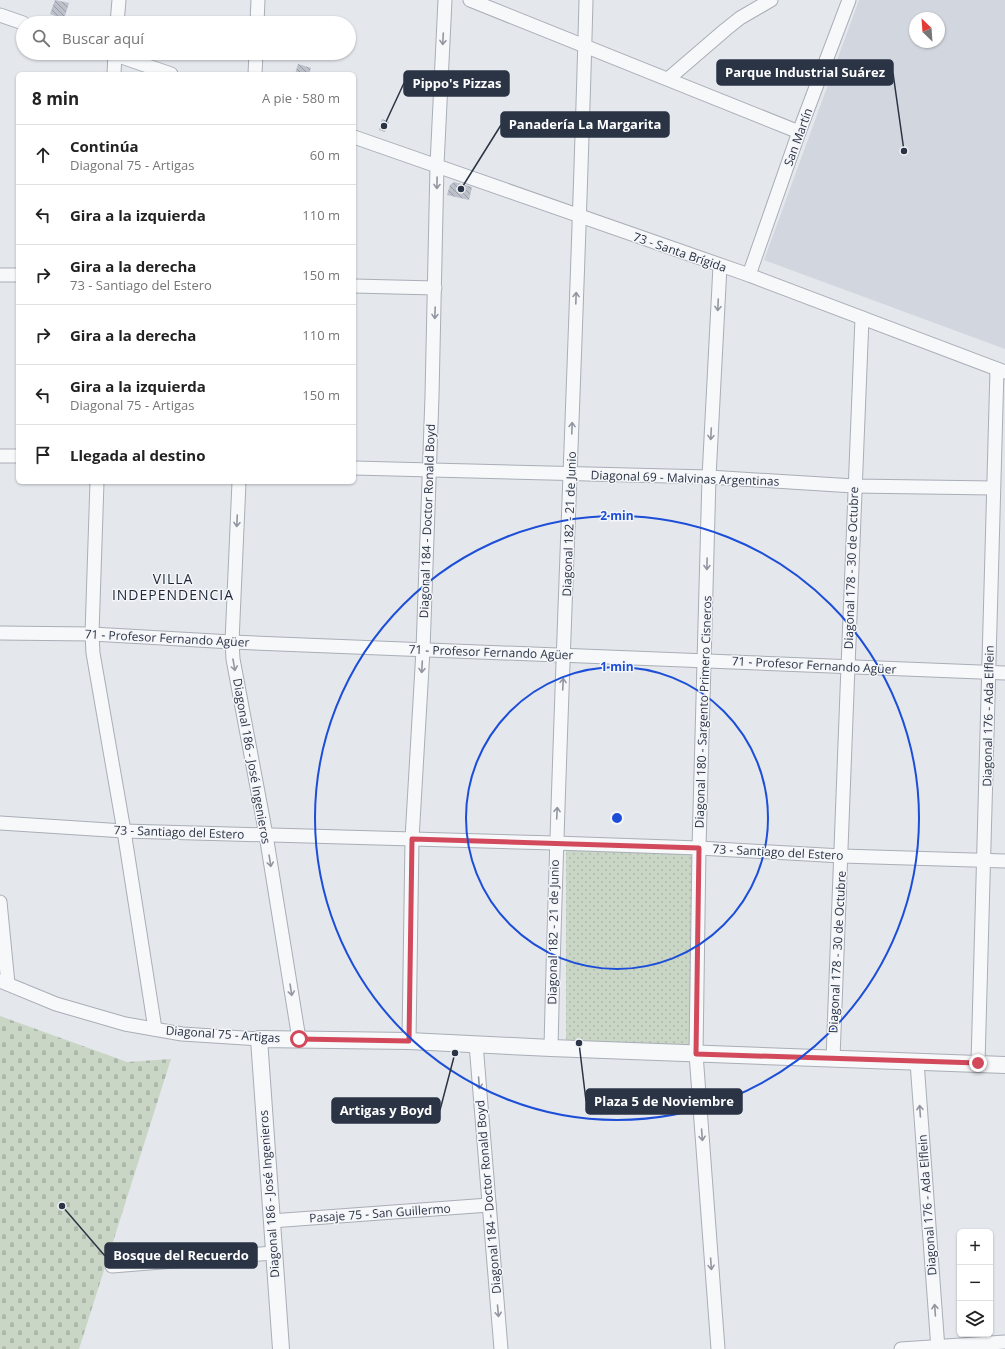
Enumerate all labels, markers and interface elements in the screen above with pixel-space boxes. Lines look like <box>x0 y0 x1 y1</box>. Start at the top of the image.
north arrow <box>909 12 945 48</box>
search box <box>16 16 356 60</box>
icon: search <box>30 27 52 49</box>
text: Buscar aquí <box>62 28 144 48</box>
one-way arrow <box>440 32 447 45</box>
callout: Parque Industrial Suárez <box>717 60 893 85</box>
text: Parque Industrial Suárez <box>725 63 885 81</box>
callout: Pippo's Pizzas <box>404 71 509 96</box>
text: Pippo's Pizzas <box>412 74 502 92</box>
text: 8 min <box>32 87 79 110</box>
text: A pie · 580 m <box>262 89 340 107</box>
street label: San Martín <box>780 106 816 168</box>
callout: Panadería La Margarita <box>501 112 669 137</box>
text: Panadería La Margarita <box>509 115 661 133</box>
text: Continúa <box>70 136 139 156</box>
icon: ahead <box>32 144 54 166</box>
text: 60 m <box>310 146 340 164</box>
text: Diagonal 75 - Artigas <box>70 156 194 174</box>
one-way arrow <box>433 176 441 189</box>
icon: left <box>32 204 54 226</box>
text: Gira a la izquierda <box>70 205 206 225</box>
text: 110 m <box>302 206 340 224</box>
street label: 73 - Santa Brígida <box>631 228 729 276</box>
text: Gira a la derecha <box>70 256 196 276</box>
icon: right <box>32 264 54 286</box>
text: 150 m <box>302 266 340 284</box>
text: 73 - Santiago del Estero <box>70 276 212 294</box>
one-way arrow <box>572 292 580 305</box>
one-way arrow <box>714 298 722 311</box>
one-way arrow <box>431 306 439 319</box>
icon: right <box>32 324 54 346</box>
text: Gira a la derecha <box>70 325 196 345</box>
text: 110 m <box>302 326 340 344</box>
text: Gira a la izquierda <box>70 376 206 396</box>
icon: left <box>32 384 54 406</box>
text: 150 m <box>302 386 340 404</box>
text: Diagonal 75 - Artigas <box>70 396 194 414</box>
one-way arrow <box>568 422 576 435</box>
street label: Diagonal 184 - Doctor Ronald Boyd <box>415 423 439 619</box>
one-way arrow <box>708 427 715 440</box>
icon: arrive <box>32 444 54 466</box>
text: Llegada al destino <box>70 445 205 465</box>
street label: Diagonal 182 - 21 de Junio <box>558 451 580 597</box>
street label: Diagonal 69 - Malvinas Argentinas <box>590 466 780 490</box>
street label: Diagonal 178 - 30 de Octubre <box>840 486 862 650</box>
text: 2 min <box>600 507 634 524</box>
one-way arrow <box>233 514 241 527</box>
one-way arrow <box>703 557 711 570</box>
district label: VILLA INDEPENDENCIA <box>112 569 234 604</box>
street label: Diagonal 180 - Sargento Primero Cisneros <box>690 595 716 829</box>
street label: 71 - Profesor Fernando Agüer <box>84 625 250 651</box>
street label: 71 - Profesor Fernando Agüer <box>408 641 574 663</box>
street label: Diagonal 176 - Ada Elflein <box>978 645 998 787</box>
street label: 71 - Profesor Fernando Agüer <box>731 652 897 678</box>
one-way arrow <box>230 658 238 671</box>
text: 1 min <box>600 658 634 675</box>
one-way arrow <box>418 660 425 673</box>
street label: Diagonal 186 - José Ingenieros <box>229 677 275 845</box>
one-way arrow <box>559 678 566 691</box>
one-way arrow <box>553 807 560 820</box>
centre of rings <box>610 811 624 825</box>
street label: 73 - Santiago del Estero <box>113 821 245 843</box>
street label: 73 - Santiago del Estero <box>712 840 844 864</box>
one-way arrow <box>266 854 274 867</box>
street label: Diagonal 182 - 21 de Junio <box>543 859 563 1005</box>
street label: Diagonal 178 - 30 de Octubre <box>824 870 850 1034</box>
one-way arrow <box>287 983 295 996</box>
street label: Diagonal 75 - Artigas <box>165 1022 281 1047</box>
route start <box>290 1030 308 1048</box>
route end <box>969 1054 987 1072</box>
one-way arrow <box>476 1076 483 1089</box>
callout: Plaza 5 de Noviembre <box>586 1089 742 1114</box>
text: Plaza 5 de Noviembre <box>594 1092 734 1110</box>
callout: Artigas y Boyd <box>332 1098 440 1123</box>
street label: Diagonal 184 - Doctor Ronald Boyd <box>471 1099 505 1295</box>
text: Artigas y Boyd <box>340 1101 432 1119</box>
one-way arrow <box>917 1105 924 1118</box>
street label: Diagonal 186 - José Ingenieros <box>255 1109 283 1278</box>
one-way arrow <box>698 1128 705 1141</box>
street label: Diagonal 176 - Ada Elflein <box>914 1134 940 1276</box>
street label: Pasaje 75 - San Guillermo <box>309 1200 451 1226</box>
map controls <box>957 1229 993 1337</box>
button: + <box>957 1229 993 1265</box>
callout: Bosque del Recuerdo <box>105 1243 257 1268</box>
text: Bosque del Recuerdo <box>113 1246 249 1264</box>
one-way arrow <box>708 1257 715 1270</box>
button: − <box>957 1265 993 1301</box>
button: layers <box>957 1301 993 1337</box>
one-way arrow <box>494 1304 501 1317</box>
one-way arrow <box>931 1304 938 1317</box>

